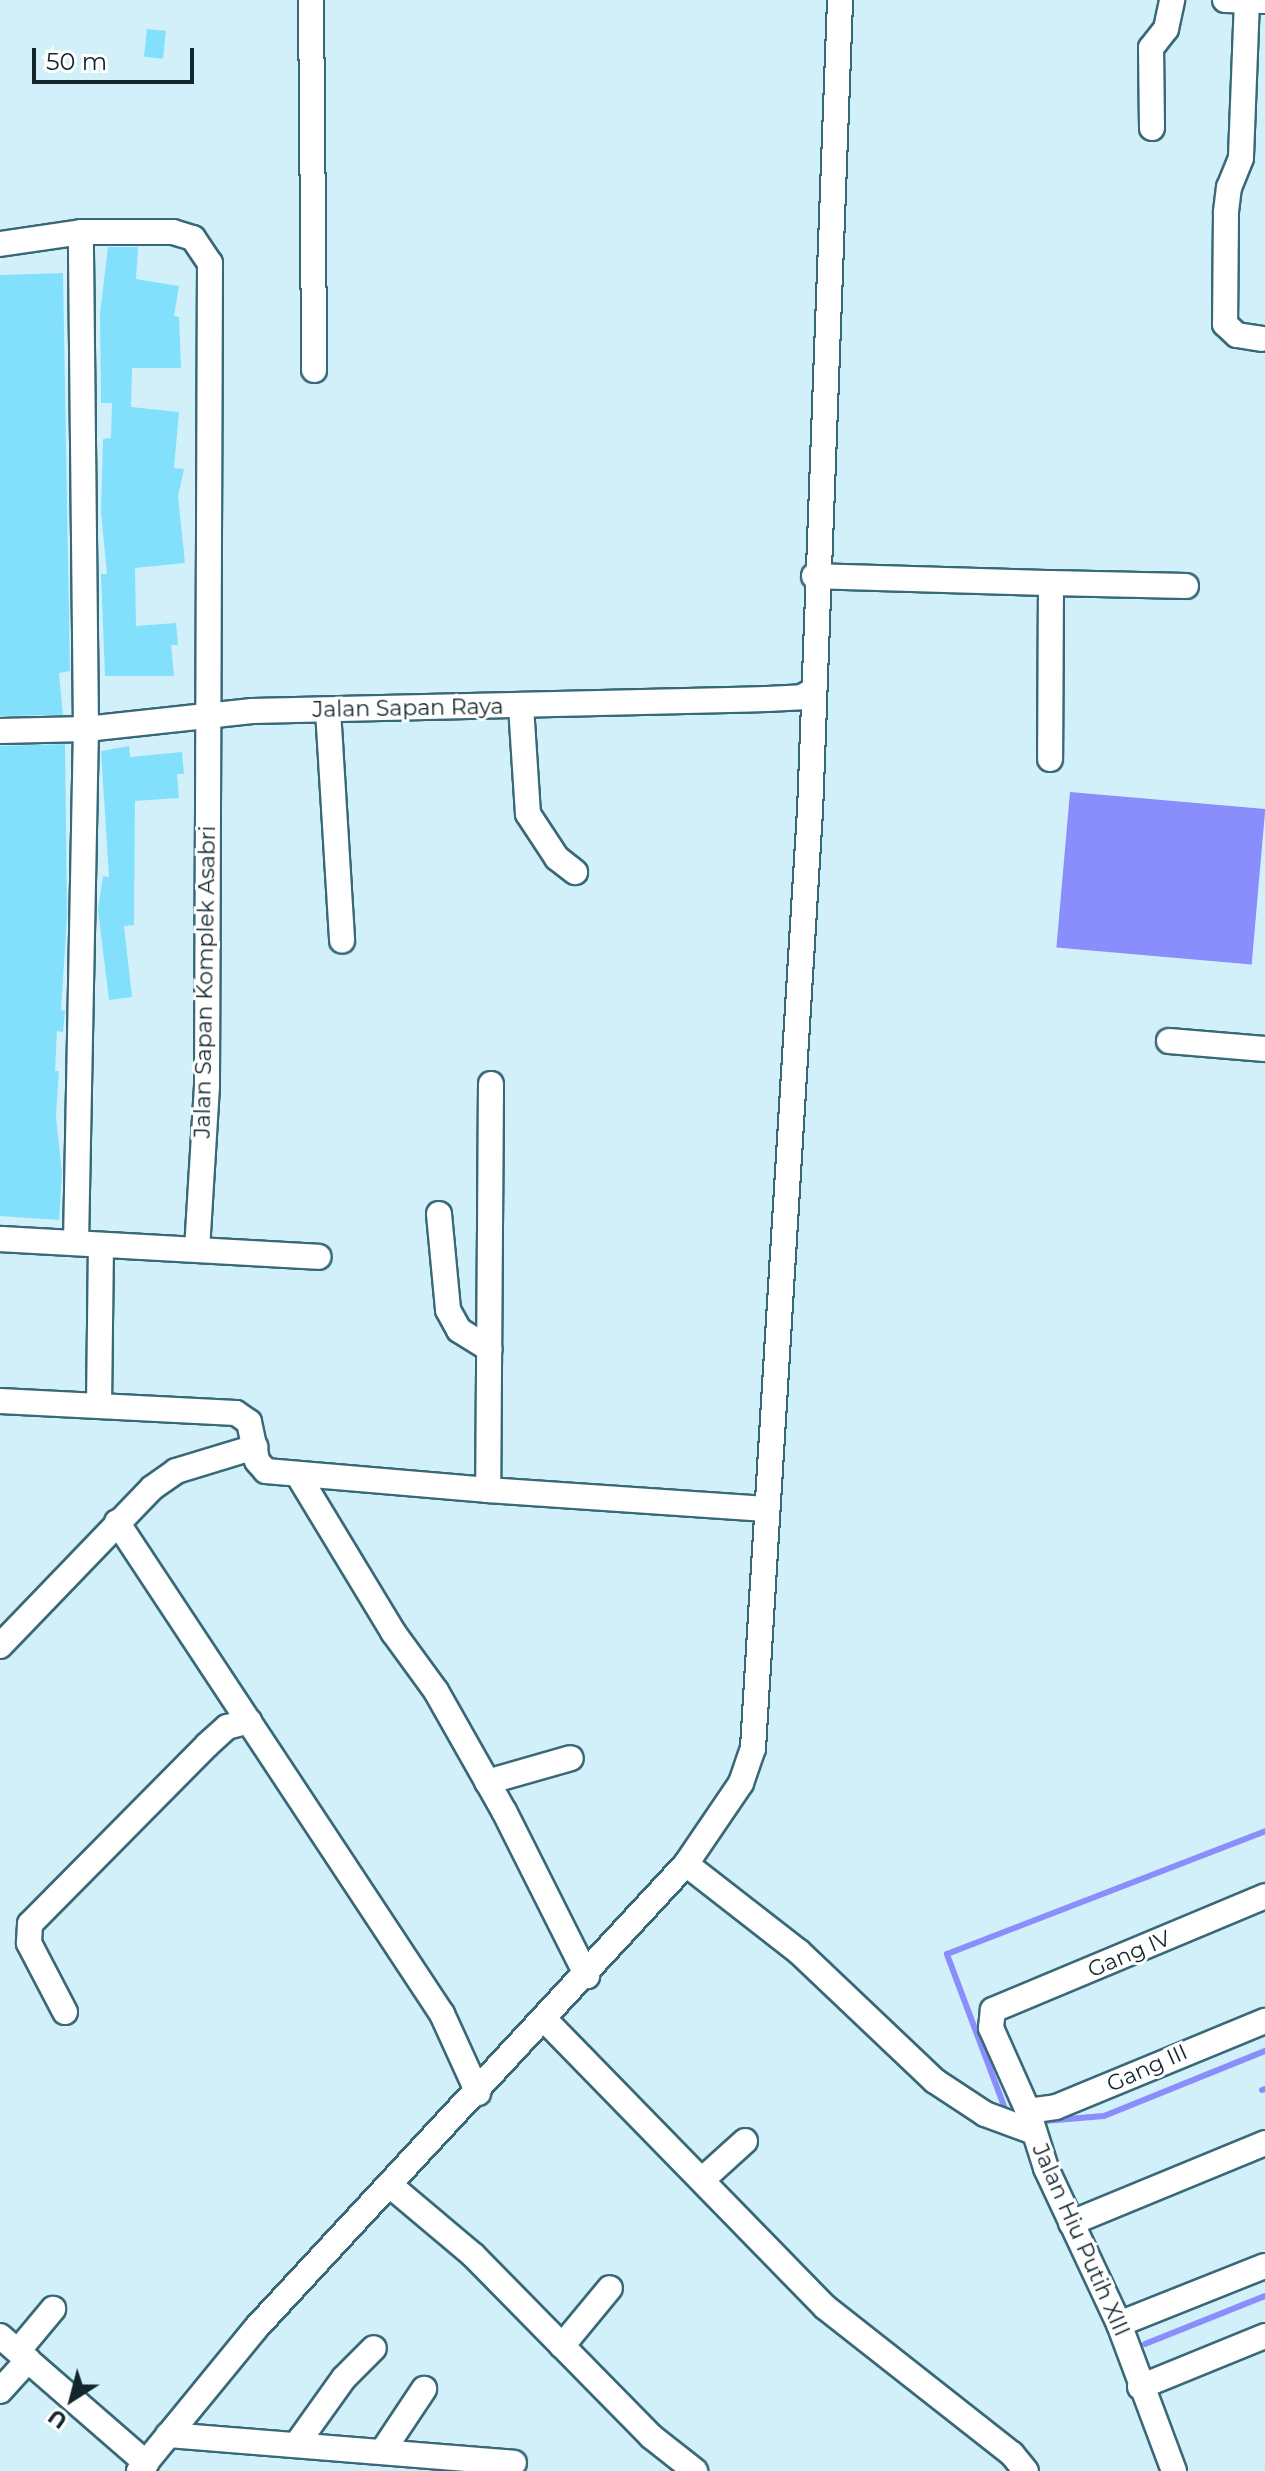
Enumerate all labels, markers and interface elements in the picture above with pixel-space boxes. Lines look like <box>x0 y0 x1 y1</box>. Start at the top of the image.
scale bar <box>36 32 198 82</box>
text: 50 m <box>46 47 107 76</box>
street label: Jalan Sapan Raya <box>312 693 504 723</box>
street label: Jalan Sapan Komplek Asabri <box>189 825 221 1139</box>
street label: Gang IV <box>1084 1925 1174 1983</box>
street label: Gang III <box>1103 2039 1191 2097</box>
street label: Jalan Hiu Putih XIII <box>1027 2140 1135 2340</box>
north arrow <box>32 2359 112 2439</box>
text: U <box>43 2403 73 2435</box>

